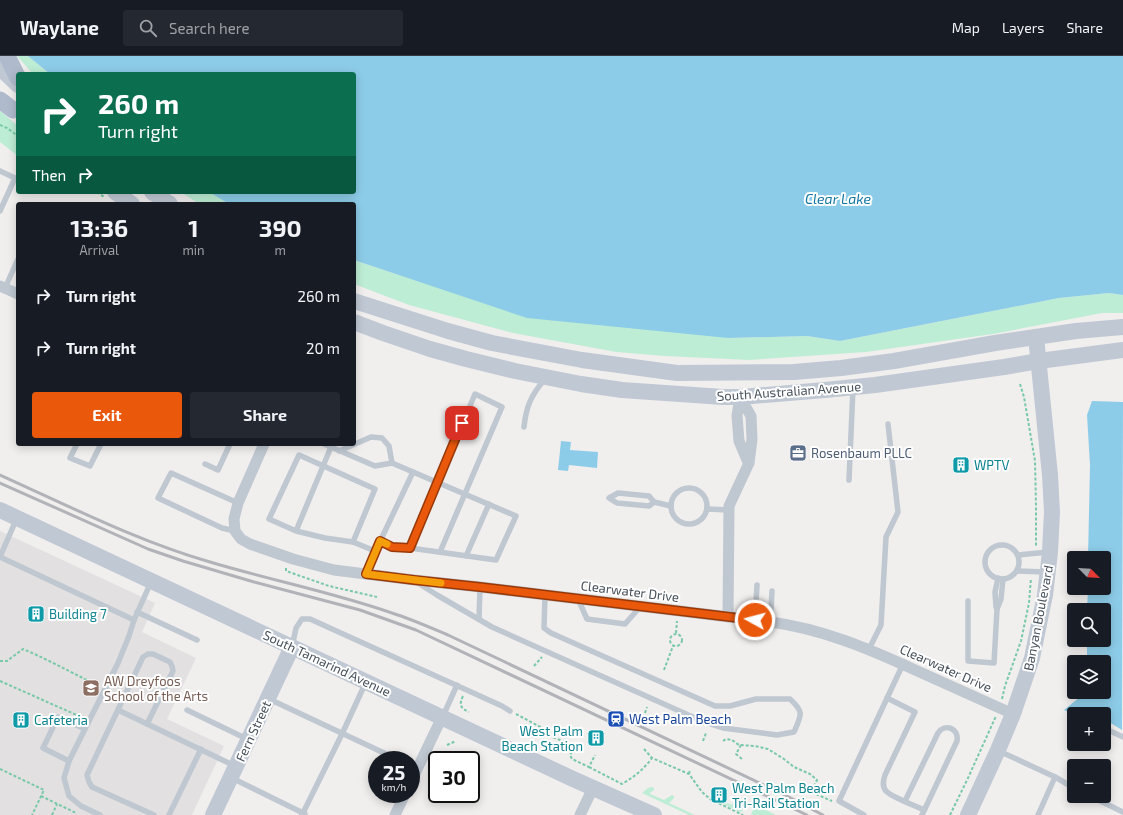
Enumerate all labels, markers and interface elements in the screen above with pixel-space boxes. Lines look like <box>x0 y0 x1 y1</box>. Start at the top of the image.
search box <box>123 10 403 46</box>
text: Waylane <box>20 16 99 39</box>
icon: search <box>137 17 159 39</box>
text: Search here <box>169 19 250 37</box>
text: Map <box>952 19 980 36</box>
text: Layers <box>1002 19 1044 36</box>
text: Share <box>1066 19 1103 36</box>
text: 260 m <box>98 86 179 120</box>
icon: right <box>32 88 84 140</box>
text: Turn right <box>98 120 178 142</box>
icon: right <box>74 164 96 186</box>
text: Then <box>32 166 66 184</box>
water label: Clear Lake <box>805 190 871 207</box>
text: 13:36 <box>70 213 128 242</box>
text: 1 <box>188 213 199 242</box>
text: 390 <box>259 213 302 242</box>
text: Arrival <box>79 242 119 258</box>
text: min <box>182 242 205 258</box>
text: m <box>275 242 286 258</box>
icon: right <box>32 285 54 307</box>
text: Turn right <box>66 287 136 305</box>
text: 260 m <box>297 287 340 305</box>
icon: right <box>32 337 54 359</box>
text: Turn right <box>66 339 136 357</box>
text: 20 m <box>306 339 340 357</box>
street label: South Australian Avenue <box>716 378 862 404</box>
button: Exit <box>32 392 182 438</box>
button: Share <box>190 392 340 438</box>
pin <box>445 406 479 440</box>
icon: arrive <box>451 412 473 434</box>
office icon: Rosenbaum PLLC <box>788 443 808 463</box>
place label: Rosenbaum PLLC <box>811 445 912 461</box>
building icon: WPTV <box>951 455 971 475</box>
place label: WPTV <box>974 457 1010 473</box>
north arrow <box>1067 551 1111 595</box>
map controls <box>1067 551 1111 803</box>
street label: Banyan Boulevard <box>1020 564 1056 672</box>
street label: Clearwater Drive <box>580 577 680 605</box>
position arrow <box>734 599 776 641</box>
button: search <box>1067 603 1111 647</box>
building icon: Building 7 <box>26 604 46 624</box>
place label: Building 7 <box>49 606 107 622</box>
street label: South Tamarind Avenue <box>261 626 393 700</box>
street label: Clearwater Drive <box>897 641 995 695</box>
button: layers <box>1067 655 1111 699</box>
place label: AW Dreyfoos School of the Arts <box>104 673 208 704</box>
school or university icon: AW Dreyfoos School of the Arts <box>81 678 101 698</box>
street label: Fern Street <box>232 698 274 764</box>
button: + <box>1067 707 1111 751</box>
station icon: West Palm Beach <box>606 709 626 729</box>
building icon: Cafeteria <box>11 710 31 730</box>
place label: West Palm Beach <box>629 711 732 727</box>
place label: Cafeteria <box>34 712 88 728</box>
place label: West Palm Beach Station <box>502 723 583 754</box>
building icon: West Palm Beach Station <box>586 728 606 748</box>
speed limit sign: 30 <box>428 751 480 803</box>
button: − <box>1067 759 1111 803</box>
text: 25 <box>383 760 405 784</box>
place label: West Palm Beach Tri-Rail Station <box>732 780 835 811</box>
text: km/h <box>382 781 406 793</box>
building icon: West Palm Beach Tri-Rail Station <box>709 785 729 805</box>

